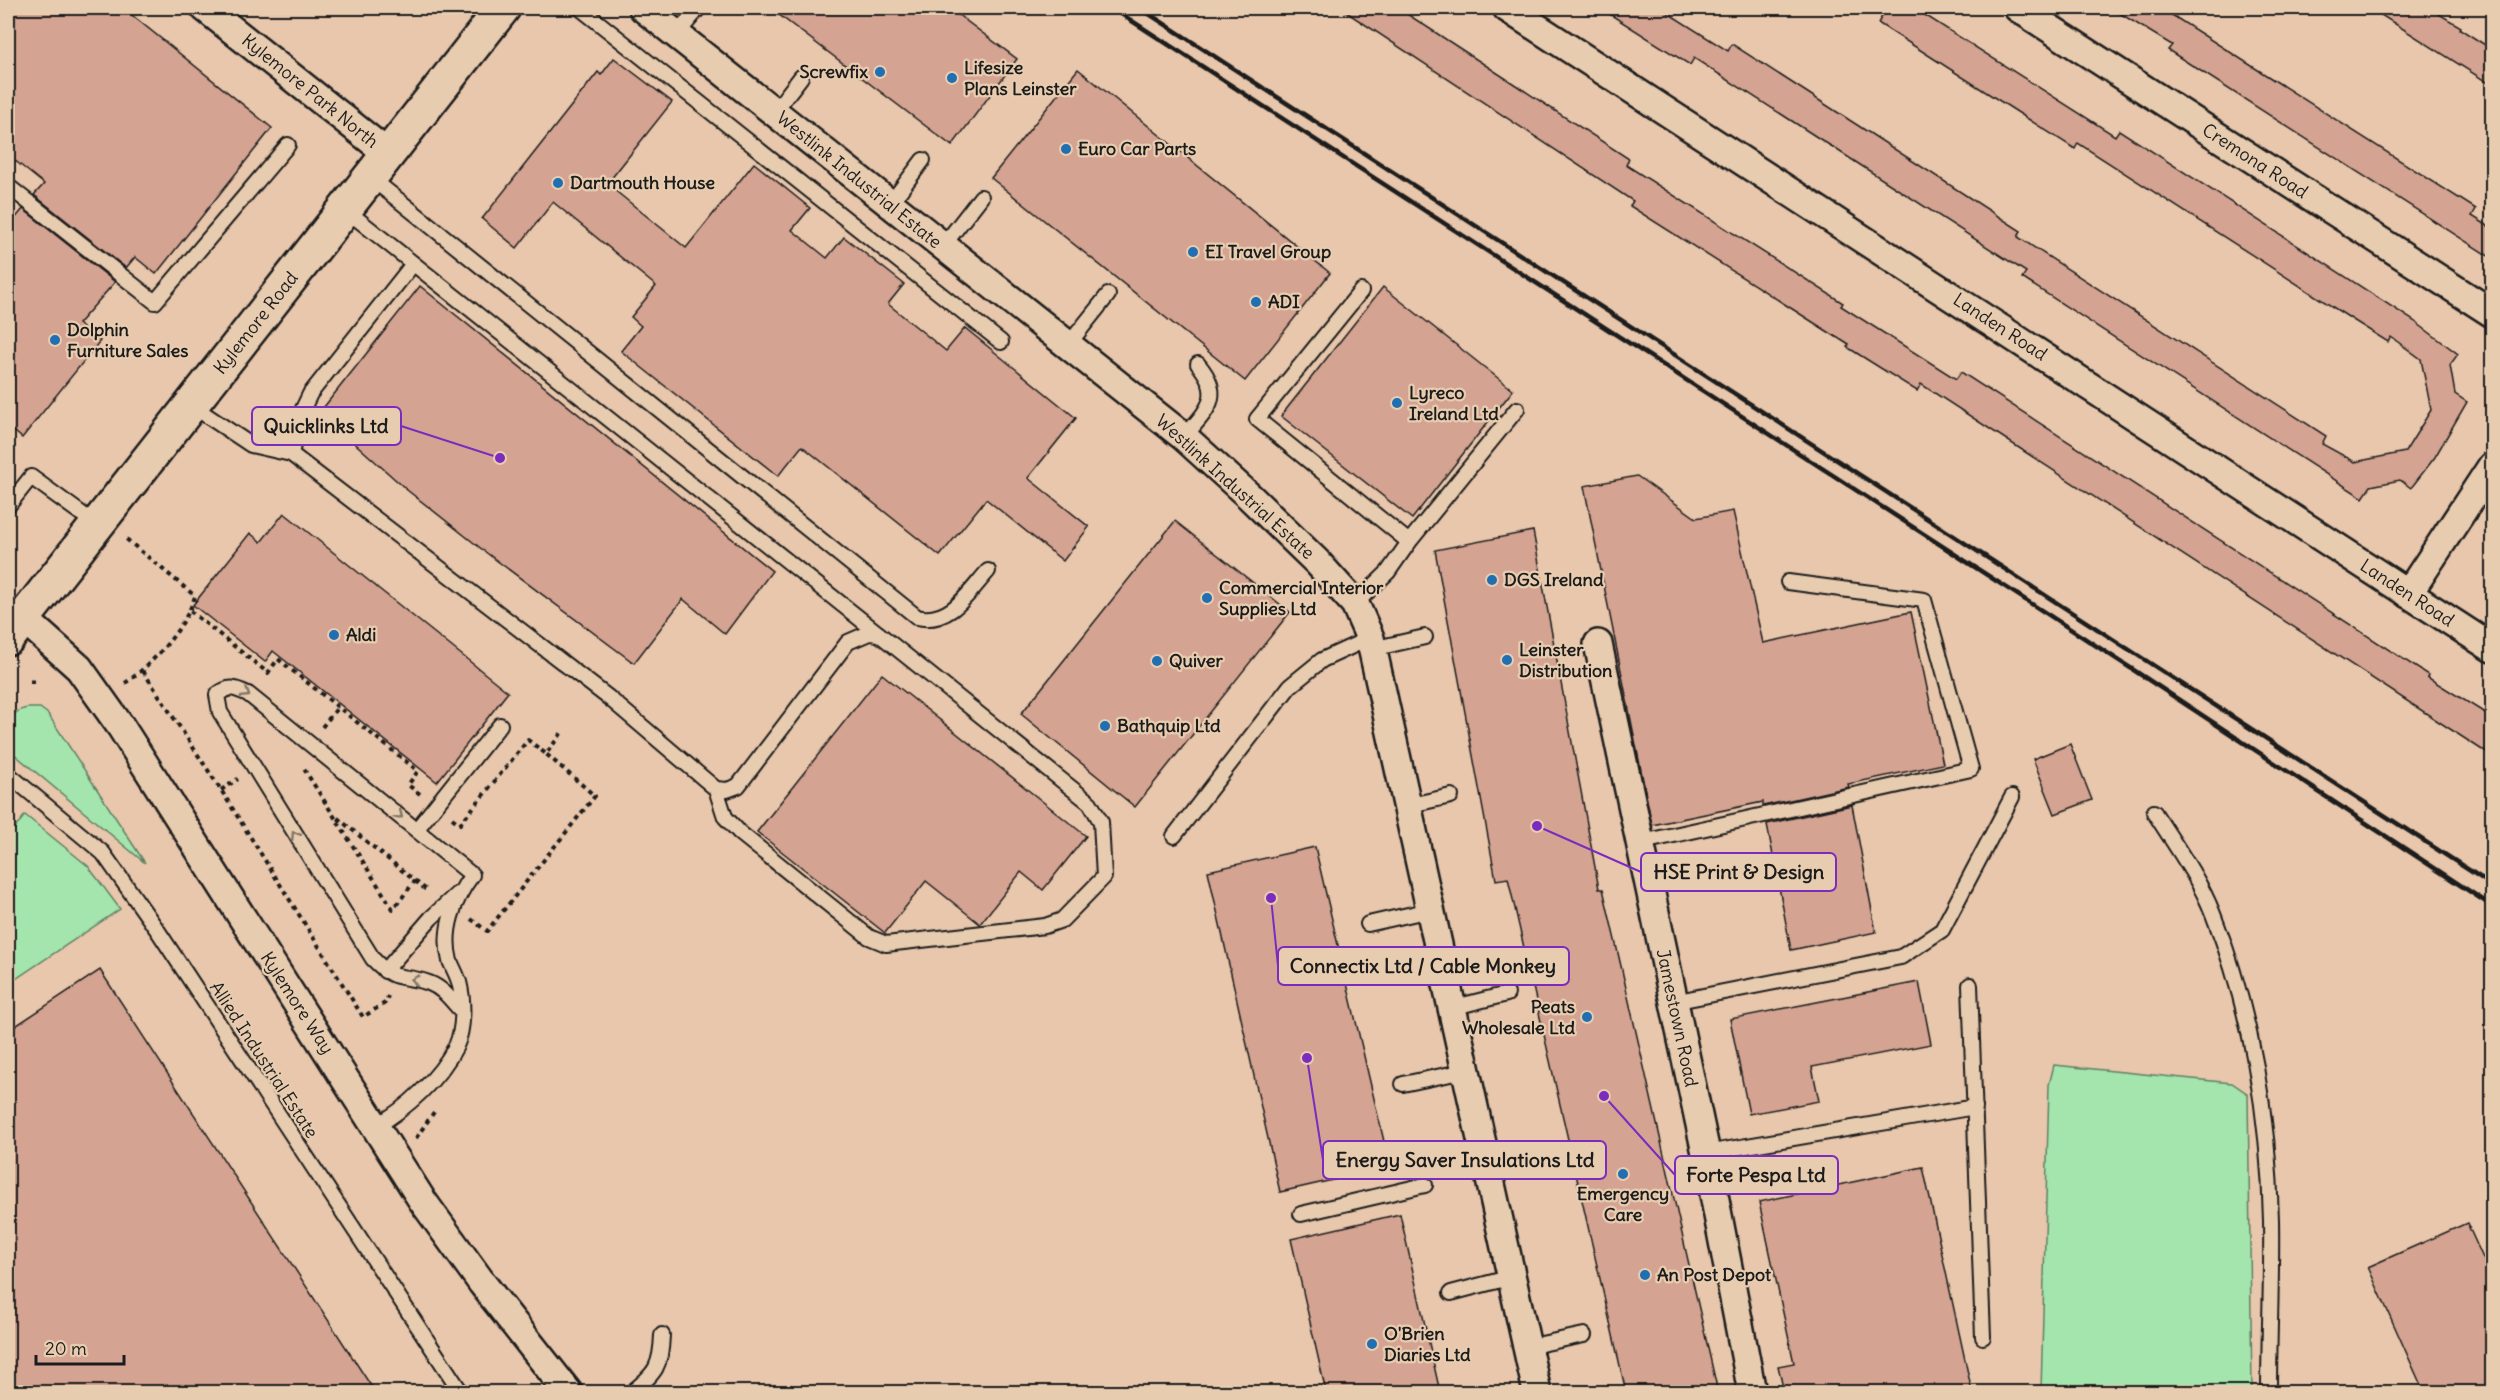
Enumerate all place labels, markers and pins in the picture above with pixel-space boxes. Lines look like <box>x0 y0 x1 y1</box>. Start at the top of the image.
place label: Lifesize Plans Leinster <box>964 56 1077 100</box>
place label: Screwfix <box>799 60 868 83</box>
marker: Screwfix <box>873 65 887 79</box>
marker: Lifesize Plans Leinster <box>945 71 959 85</box>
place label: Euro Car Parts <box>1078 137 1196 160</box>
marker: Euro Car Parts <box>1059 142 1073 156</box>
place label: Dartmouth House <box>570 171 715 194</box>
marker: Dartmouth House <box>551 176 565 190</box>
place label: EI Travel Group <box>1205 240 1331 263</box>
marker: EI Travel Group <box>1186 245 1200 259</box>
place label: ADI <box>1268 290 1300 313</box>
marker: ADI <box>1249 295 1263 309</box>
place label: Dolphin Furniture Sales <box>67 318 188 362</box>
marker: Dolphin Furniture Sales <box>48 333 62 347</box>
place label: Lyreco Ireland Ltd <box>1409 381 1499 425</box>
marker: Lyreco Ireland Ltd <box>1390 396 1404 410</box>
callout: Quicklinks Ltd <box>252 407 401 445</box>
place label: DGS Ireland <box>1504 568 1604 591</box>
marker: DGS Ireland <box>1485 573 1499 587</box>
place label: Commercial Interior Supplies Ltd <box>1219 576 1384 620</box>
marker: Commercial Interior Supplies Ltd <box>1200 591 1214 605</box>
place label: Aldi <box>346 623 376 646</box>
marker: Aldi <box>327 628 341 642</box>
place label: Leinster Distribution <box>1519 638 1613 682</box>
place label: Quiver <box>1169 649 1224 672</box>
marker: Leinster Distribution <box>1500 653 1514 667</box>
marker: Quiver <box>1150 654 1164 668</box>
place label: Bathquip Ltd <box>1117 714 1221 737</box>
marker: Bathquip Ltd <box>1098 719 1112 733</box>
callout: HSE Print & Design <box>1641 853 1836 891</box>
callout: Connectix Ltd / Cable Monkey <box>1278 947 1569 985</box>
place label: Peats Wholesale Ltd <box>1462 995 1575 1039</box>
marker: Peats Wholesale Ltd <box>1580 1010 1594 1024</box>
callout: Energy Saver Insulations Ltd <box>1323 1141 1606 1179</box>
callout: Forte Pespa Ltd <box>1675 1156 1838 1194</box>
marker: Emergency Care <box>1616 1167 1630 1181</box>
place label: Emergency Care <box>1577 1182 1669 1226</box>
place label: An Post Depot <box>1657 1263 1772 1286</box>
marker: An Post Depot <box>1638 1268 1652 1282</box>
place label: O'Brien Diaries Ltd <box>1384 1322 1471 1366</box>
marker: O'Brien Diaries Ltd <box>1365 1337 1379 1351</box>

